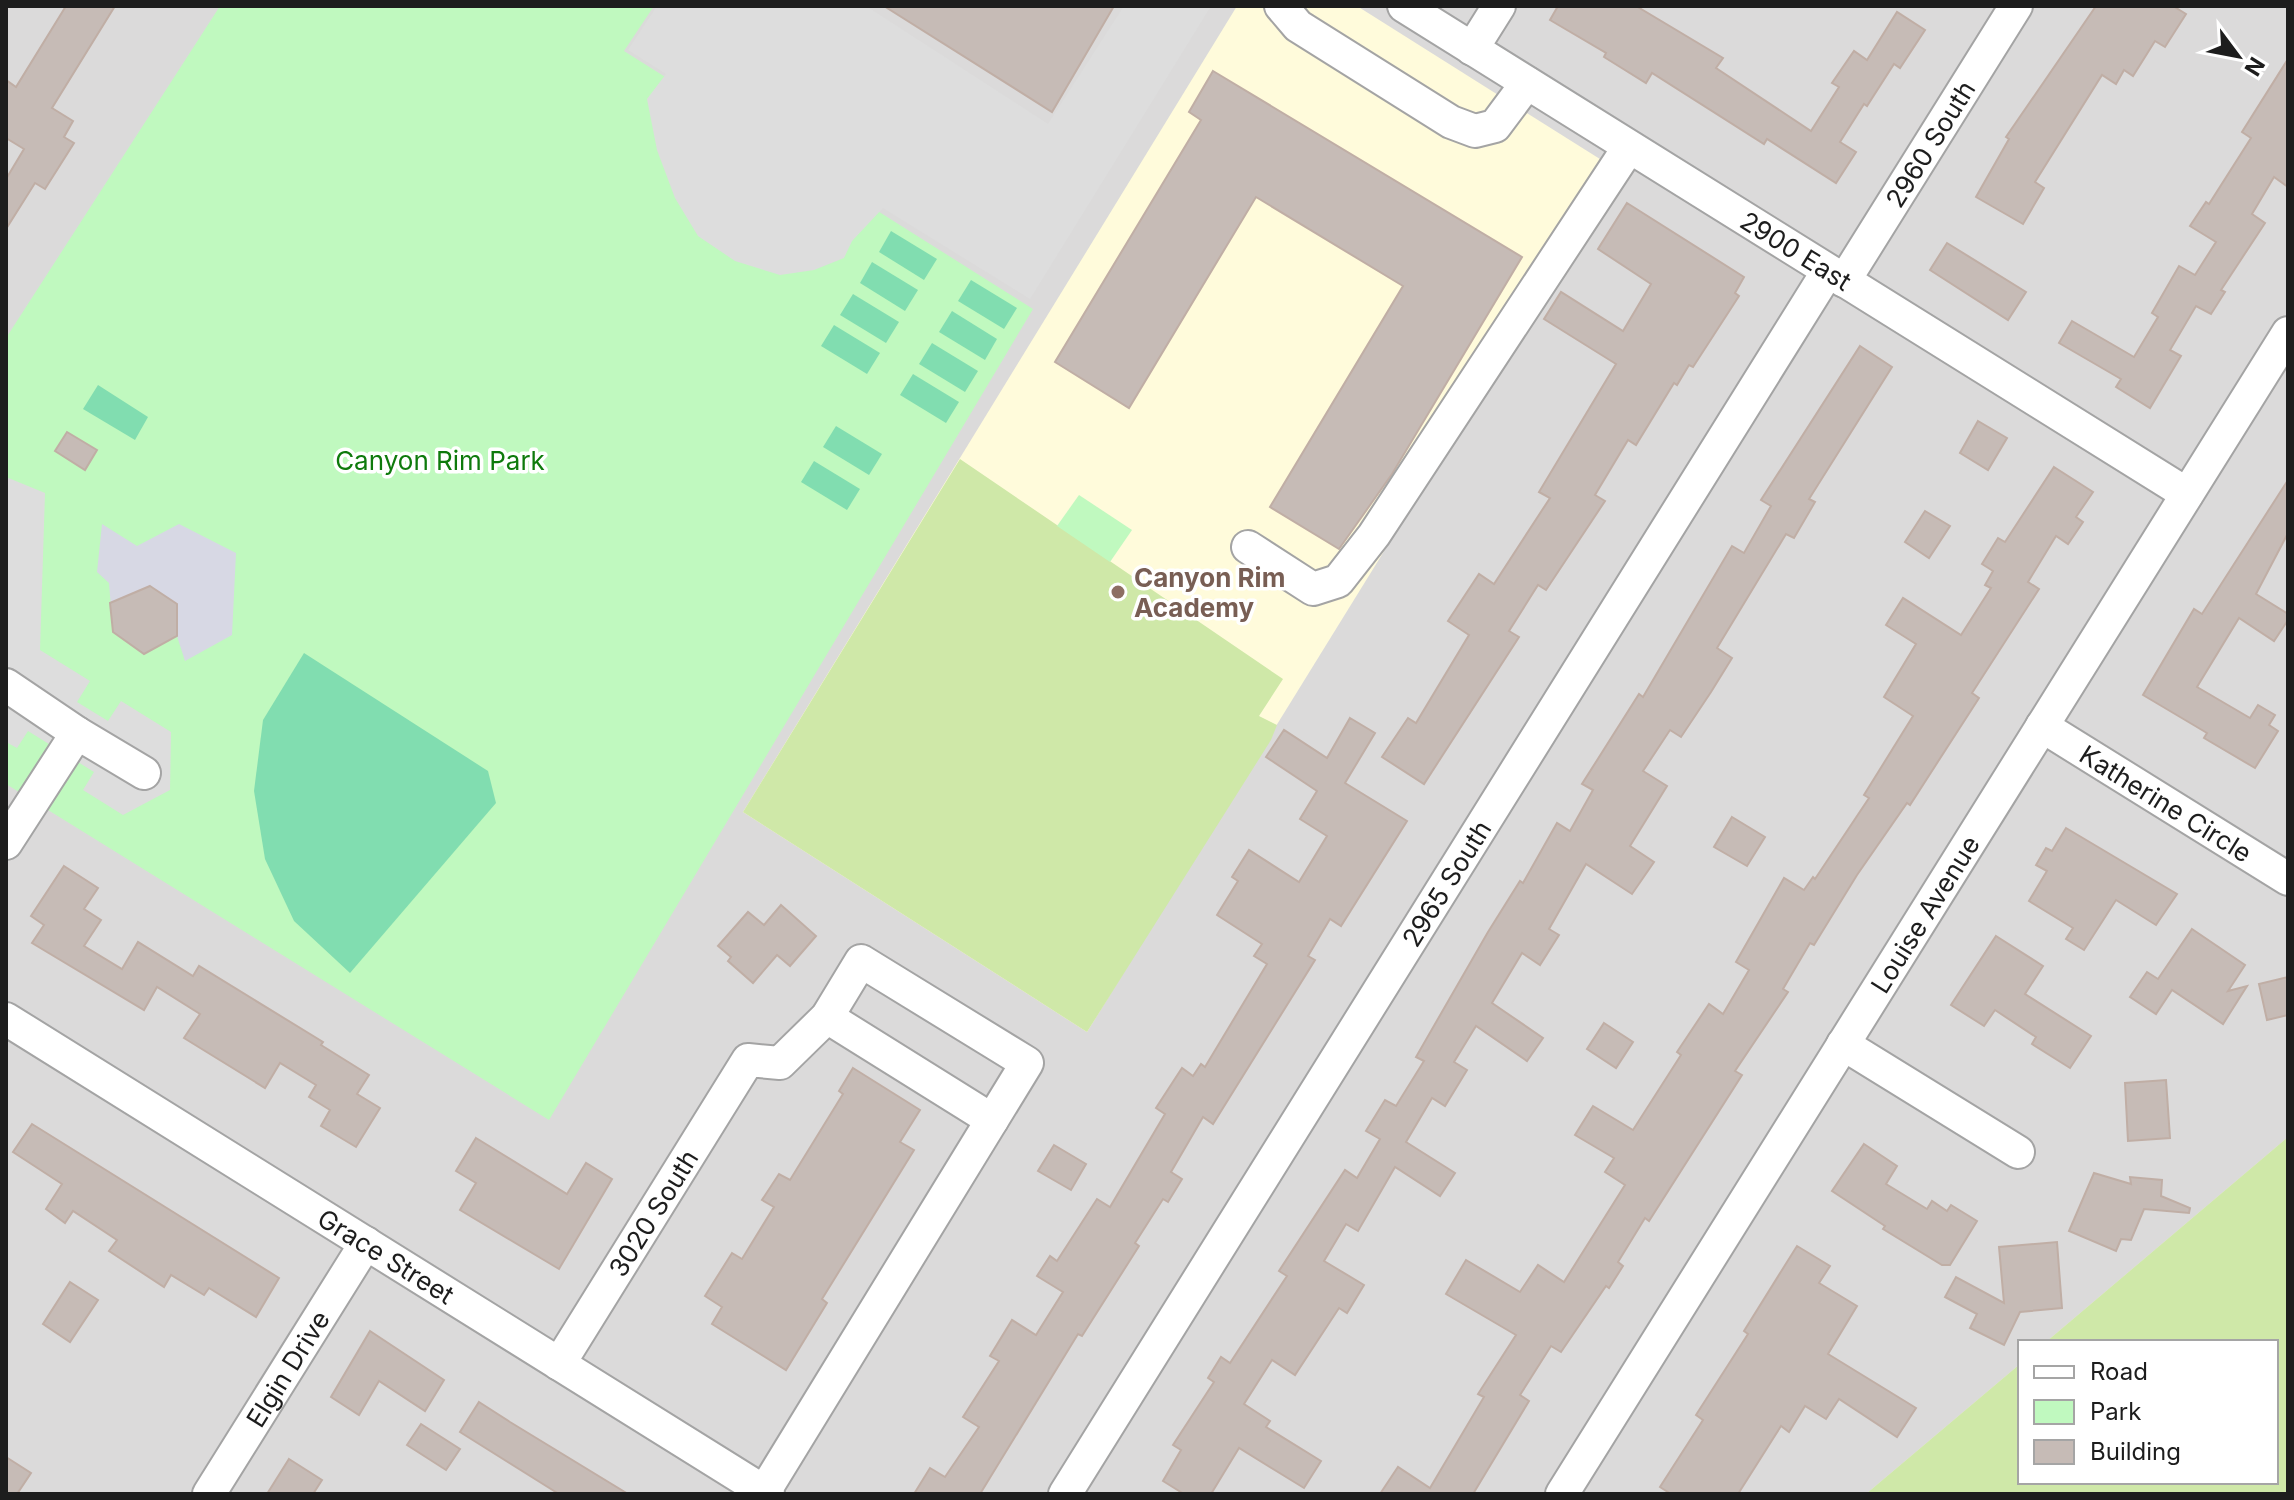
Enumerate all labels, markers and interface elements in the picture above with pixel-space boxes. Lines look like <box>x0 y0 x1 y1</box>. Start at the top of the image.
north arrow <box>2198 16 2278 96</box>
text: N <box>2239 53 2270 81</box>
street label: 2960 South <box>1879 75 1981 213</box>
street label: 2900 East <box>1735 204 1857 296</box>
park label: Canyon Rim Park <box>335 445 545 476</box>
place label: Canyon Rim Academy <box>1134 562 1285 623</box>
marker: Canyon Rim Academy <box>1109 583 1127 601</box>
street label: Katherine Circle <box>2074 738 2258 868</box>
street label: 2965 South <box>1395 814 1497 952</box>
street label: Louise Avenue <box>1864 830 1985 998</box>
street label: 3020 South <box>602 1144 704 1282</box>
street label: Grace Street <box>312 1202 460 1310</box>
street label: Elgin Drive <box>239 1305 335 1432</box>
legend <box>2018 1340 2278 1484</box>
text: Road <box>2090 1357 2148 1386</box>
text: Park <box>2090 1397 2141 1426</box>
text: Building <box>2090 1437 2181 1466</box>

